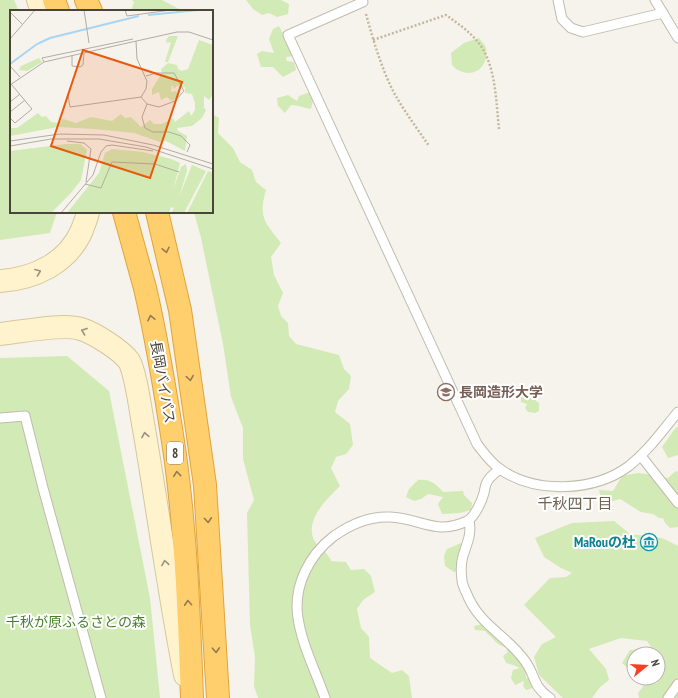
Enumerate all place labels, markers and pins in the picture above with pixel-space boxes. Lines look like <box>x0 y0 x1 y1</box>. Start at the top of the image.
school or university icon: 長岡造形大学 <box>436 382 456 402</box>
place label: 長岡造形大学 <box>459 383 543 401</box>
museum icon: MaRouの杜 <box>639 532 659 552</box>
place label: MaRouの杜 <box>574 533 636 551</box>

